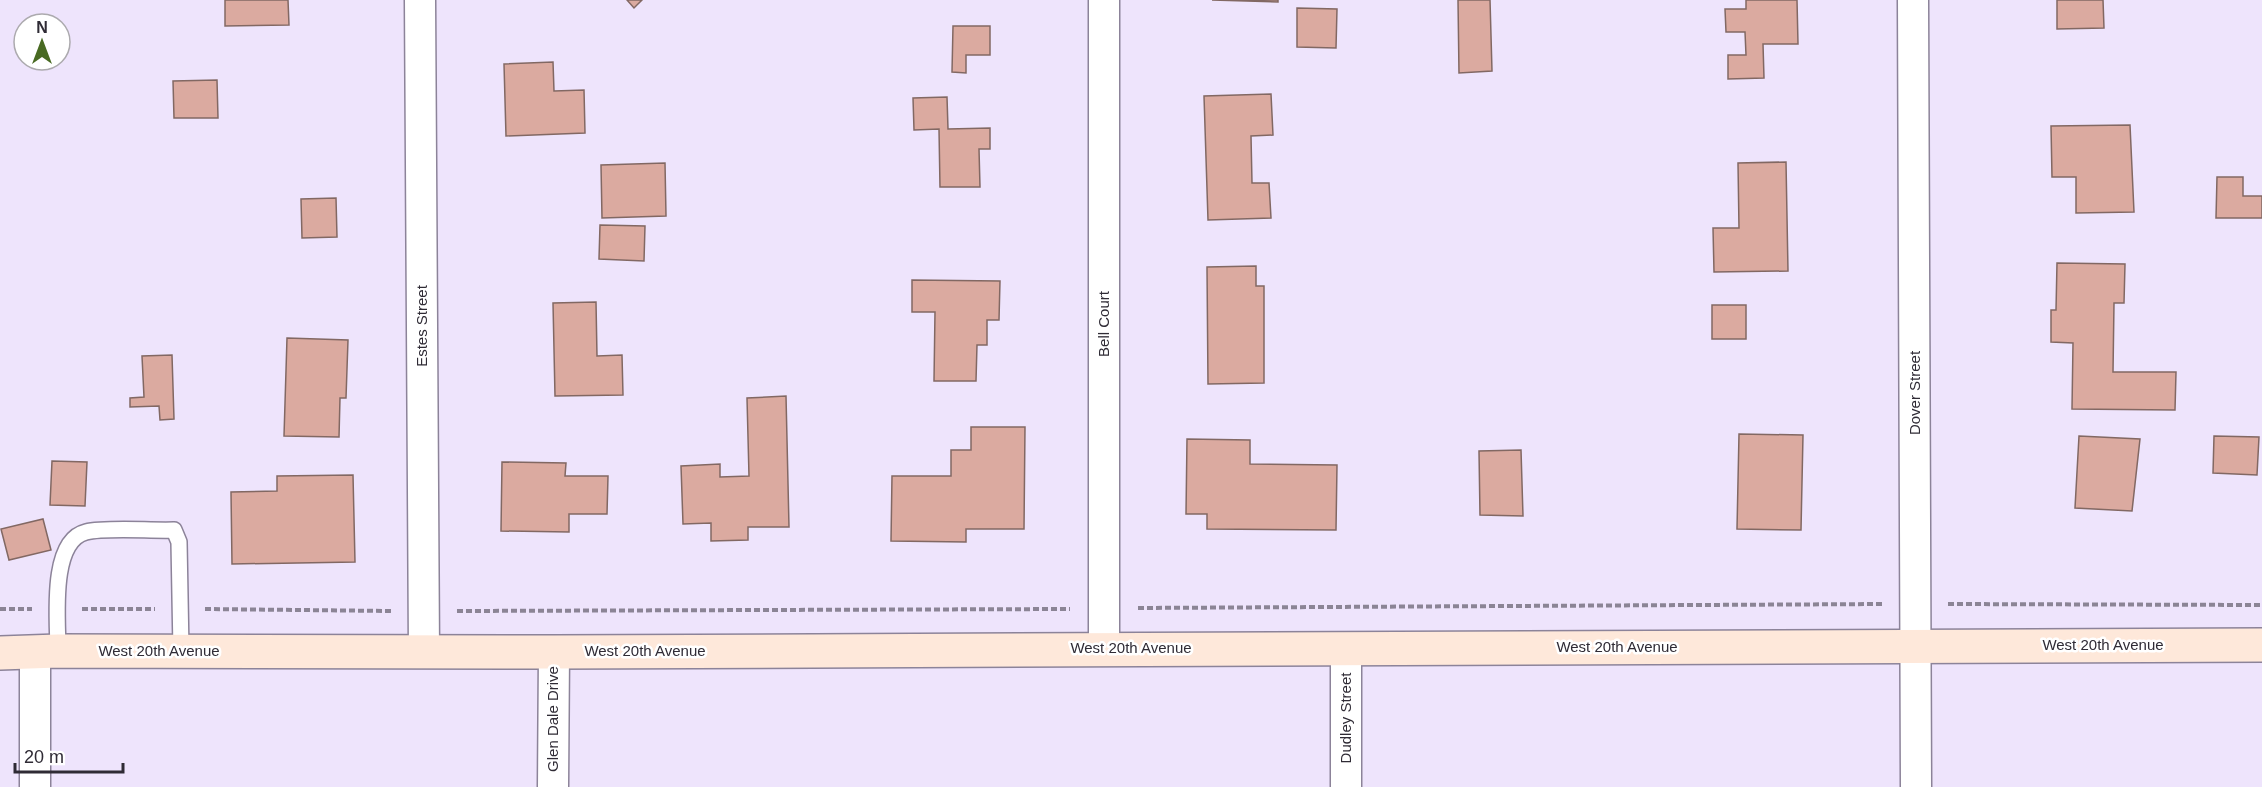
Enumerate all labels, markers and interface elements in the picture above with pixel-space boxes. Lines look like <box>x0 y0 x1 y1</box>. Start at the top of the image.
north arrow <box>12 12 72 72</box>
text: N <box>36 19 48 36</box>
street label: Estes Street <box>413 284 430 367</box>
street label: Bell Court <box>1095 290 1112 357</box>
street label: Dover Street <box>1906 350 1923 435</box>
street label: West 20th Avenue <box>2042 636 2164 653</box>
street label: West 20th Avenue <box>1556 638 1678 655</box>
street label: West 20th Avenue <box>1070 639 1192 656</box>
street label: West 20th Avenue <box>98 642 220 659</box>
street label: West 20th Avenue <box>584 642 706 659</box>
street label: Glen Dale Drive <box>544 666 561 772</box>
street label: Dudley Street <box>1337 672 1354 763</box>
scale bar <box>15 736 123 774</box>
text: 20 m <box>24 747 64 767</box>

